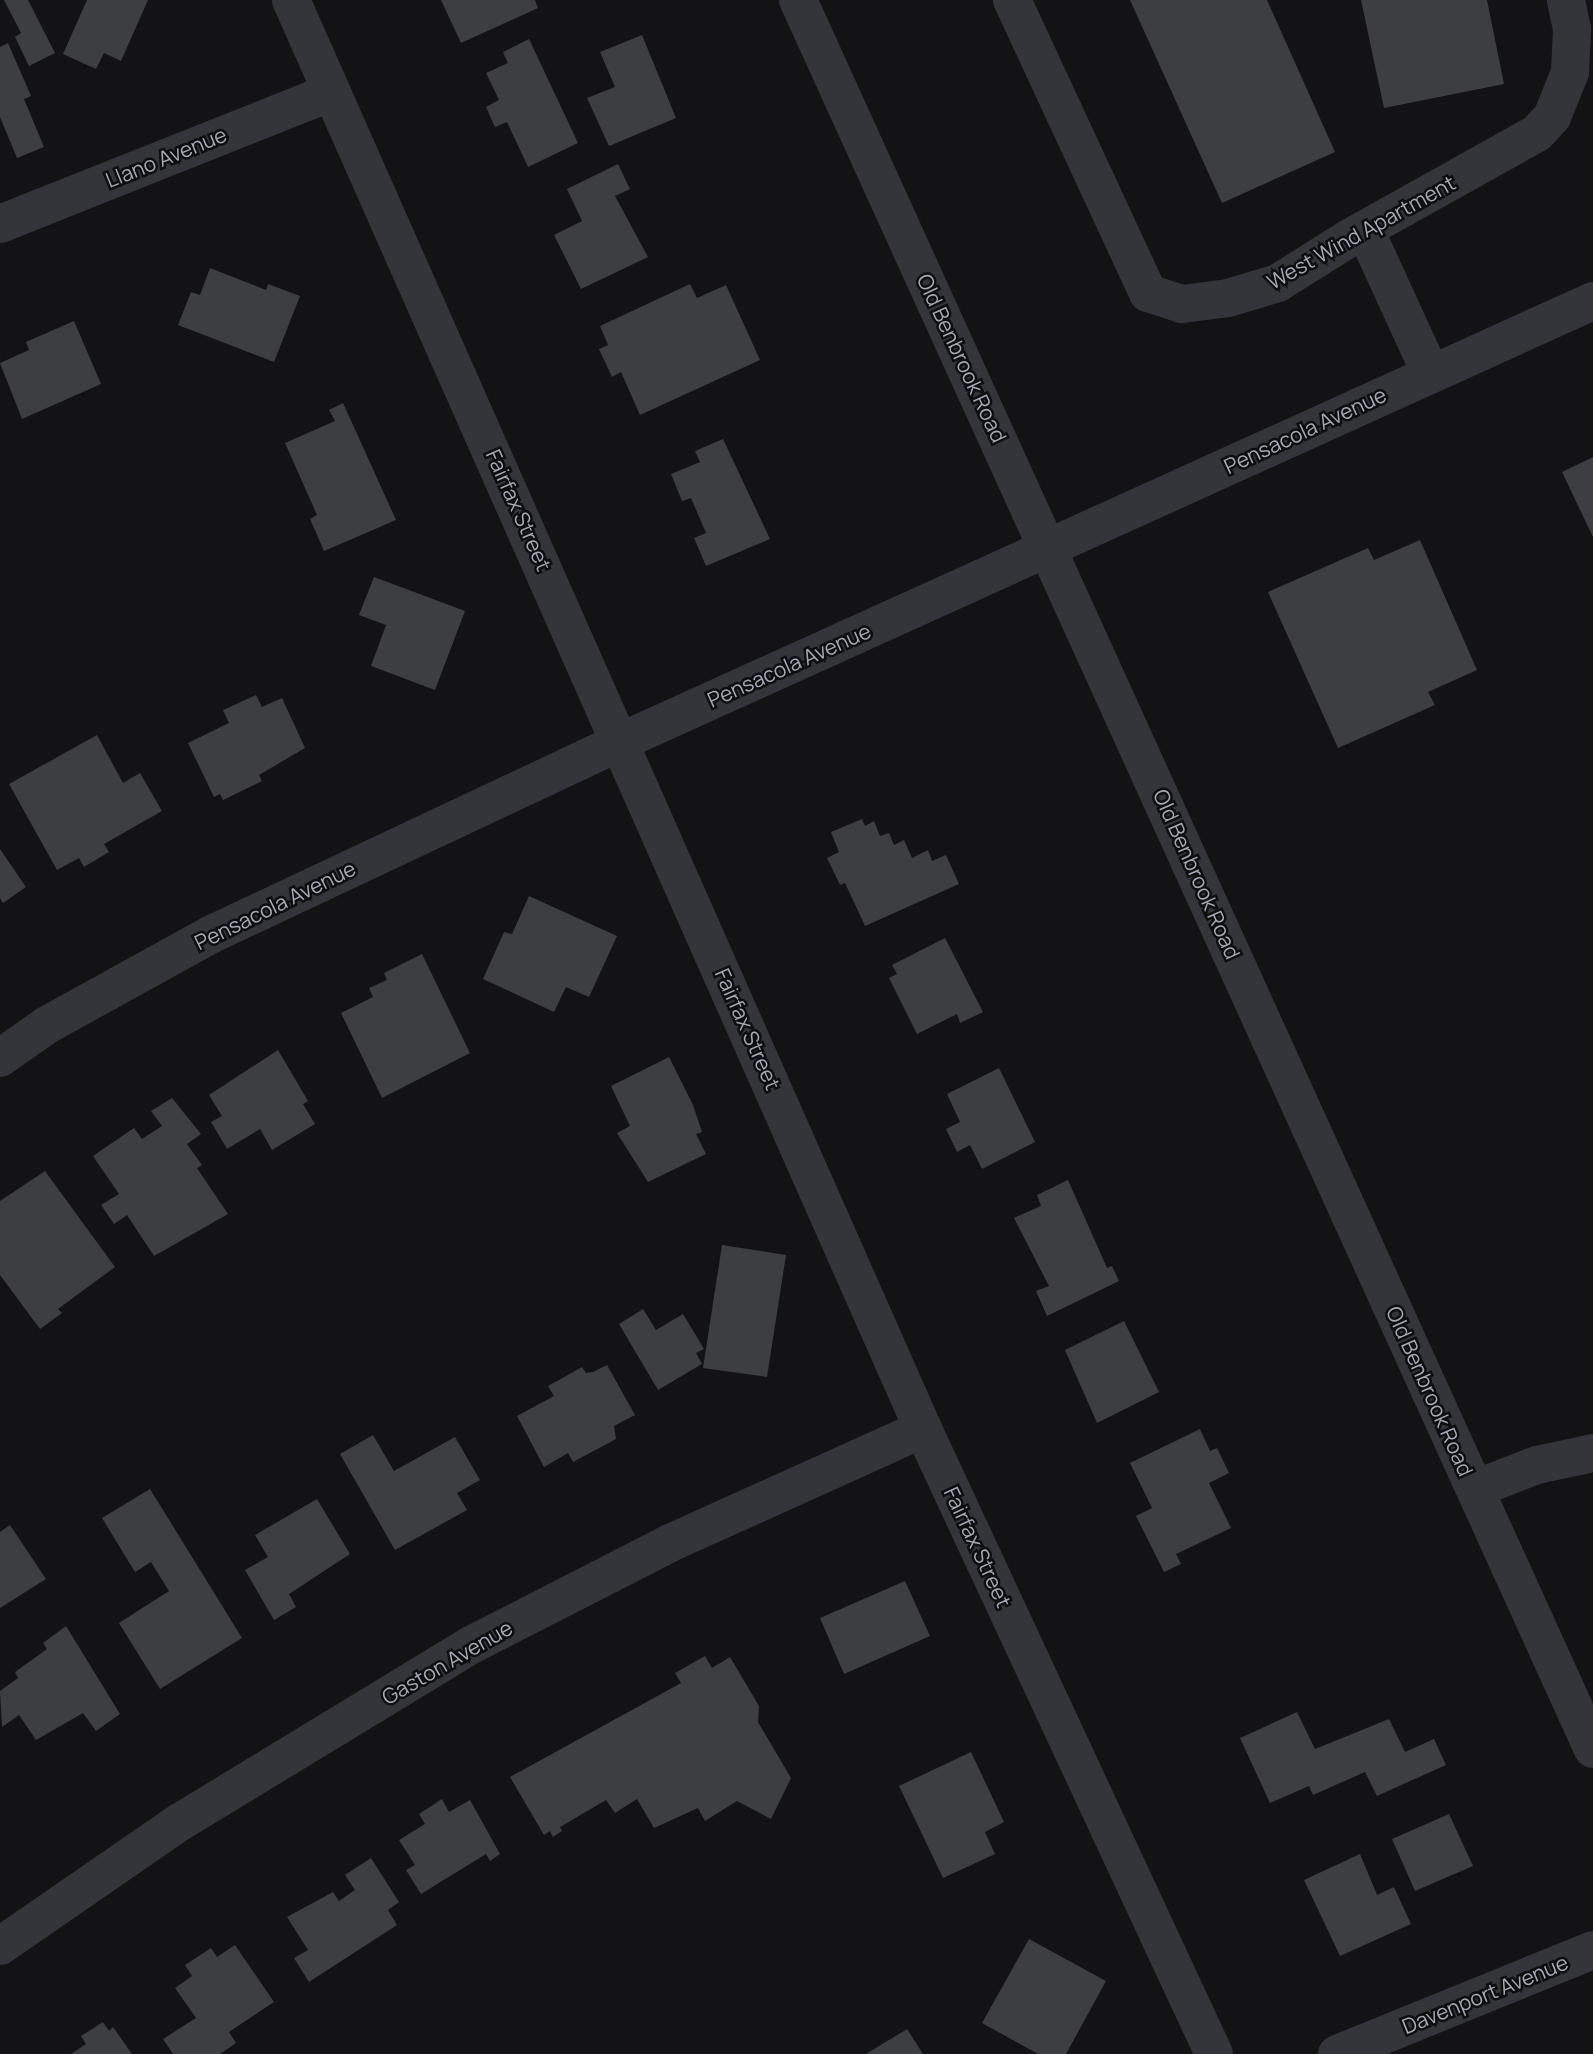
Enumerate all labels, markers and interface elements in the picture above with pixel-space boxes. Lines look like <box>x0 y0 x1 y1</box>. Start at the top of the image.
street label: Llano Avenue <box>102 121 230 193</box>
street label: West Wind Apartment <box>1262 170 1460 294</box>
street label: Old Benbrook Road <box>912 270 1012 446</box>
street label: Pensacola Avenue <box>1220 381 1390 479</box>
street label: Fairfax Street <box>481 445 557 575</box>
street label: Pensacola Avenue <box>703 618 875 712</box>
street label: Old Benbrook Road <box>1148 785 1246 963</box>
street label: Pensacola Avenue <box>190 855 360 955</box>
street label: Fairfax Street <box>710 964 786 1094</box>
street label: Old Benbrook Road <box>1381 1302 1479 1480</box>
street label: Fairfax Street <box>939 1483 1017 1611</box>
street label: Gaston Avenue <box>377 1614 517 1710</box>
street label: Davenport Avenue <box>1398 1949 1572 2039</box>

